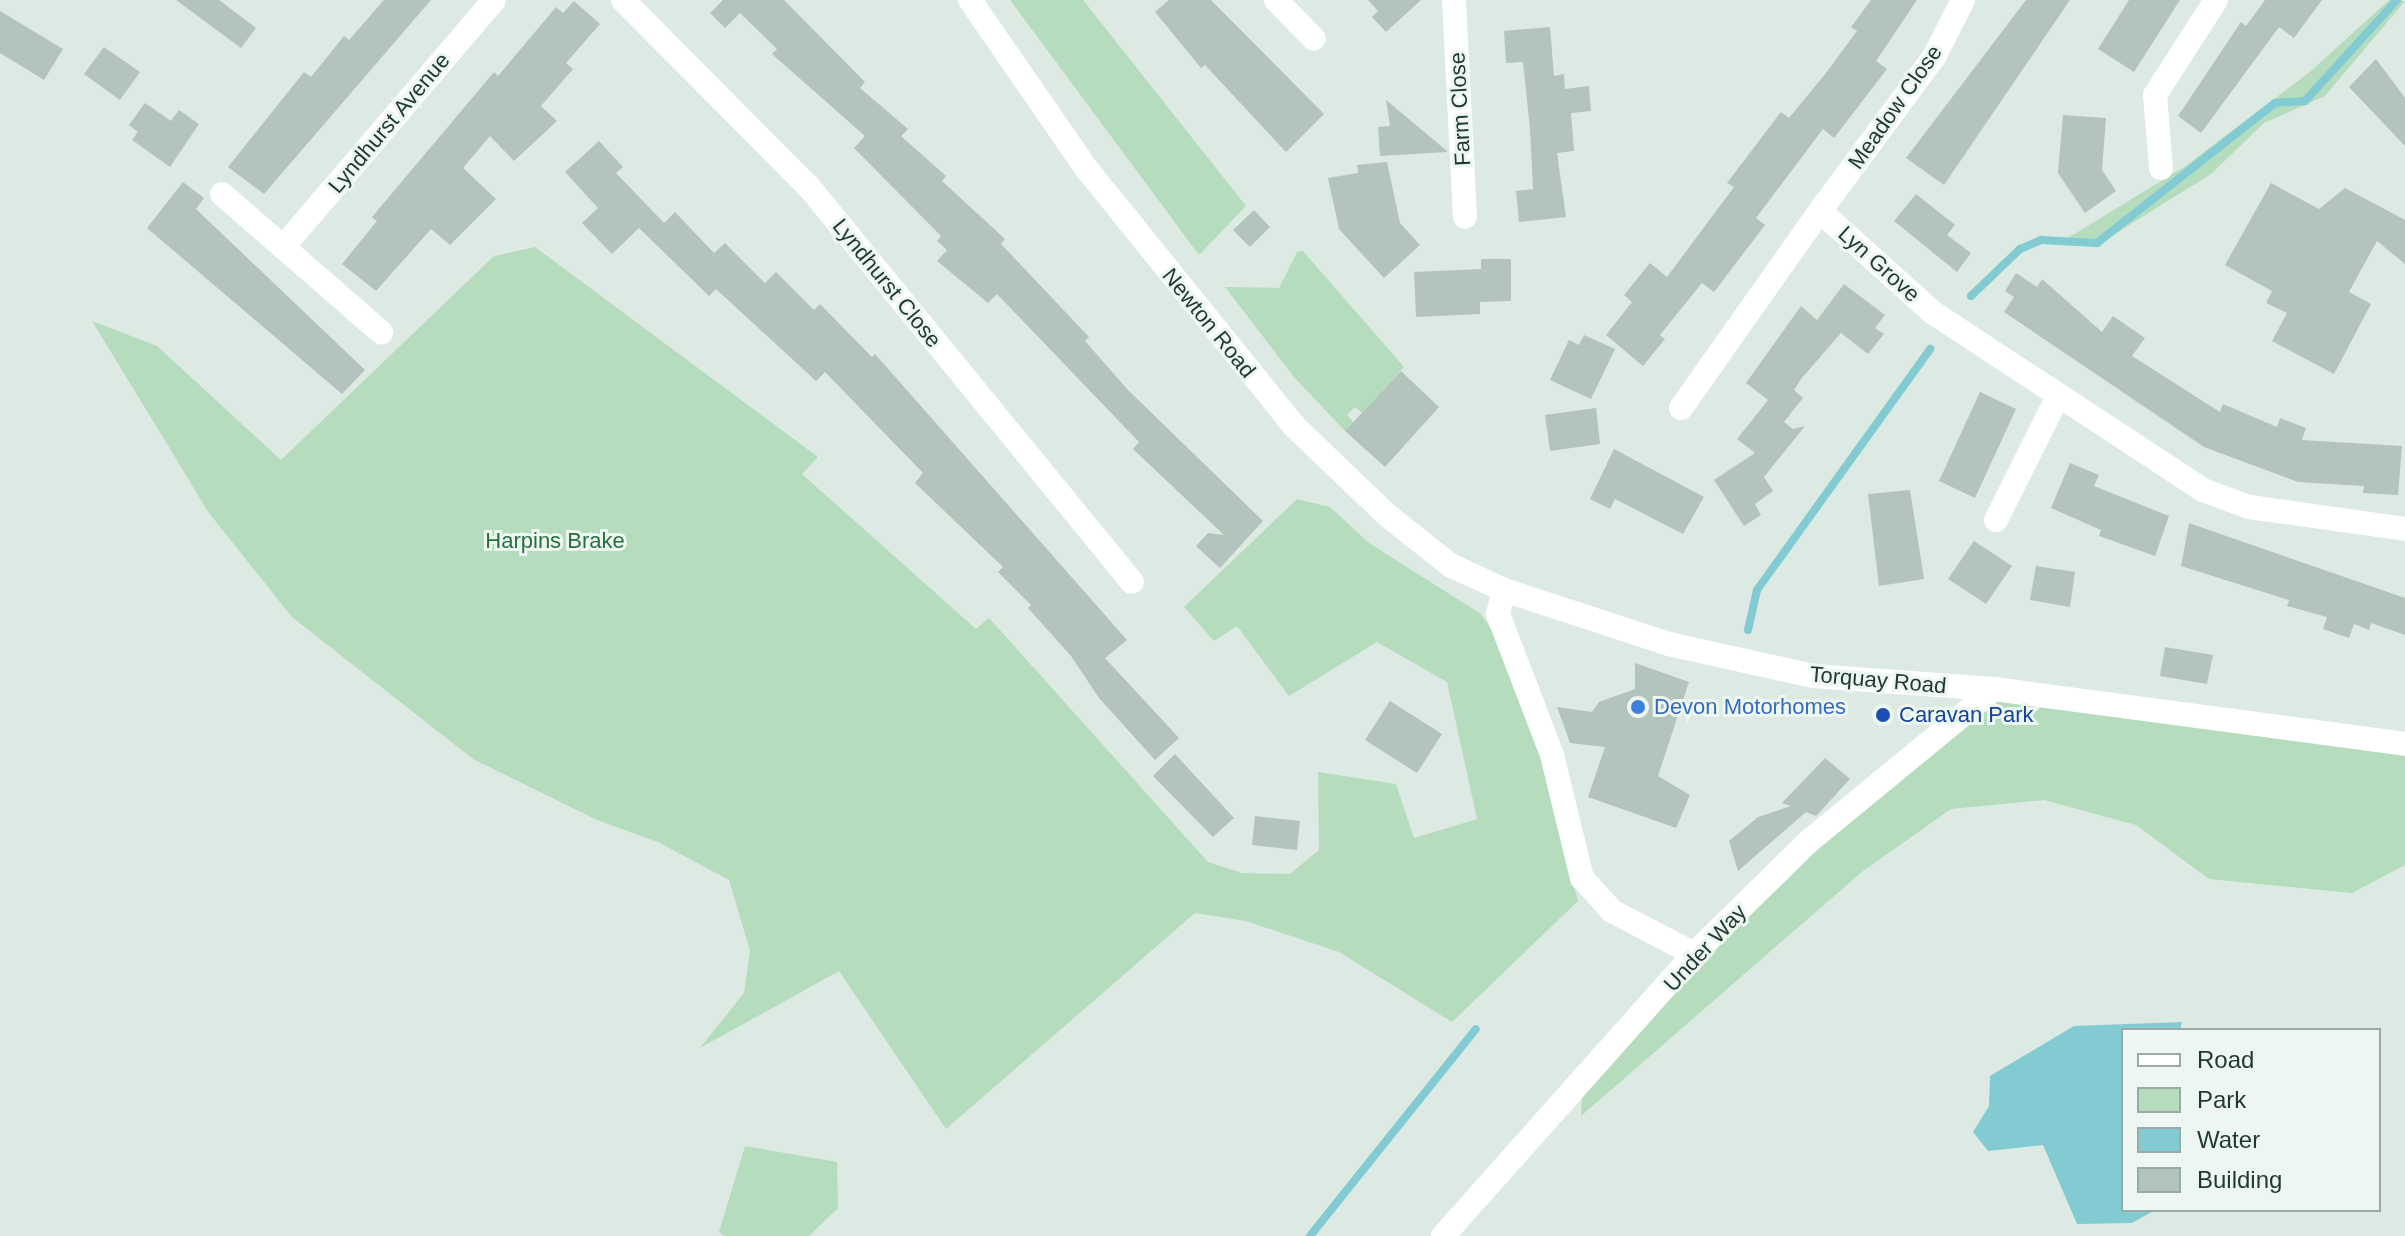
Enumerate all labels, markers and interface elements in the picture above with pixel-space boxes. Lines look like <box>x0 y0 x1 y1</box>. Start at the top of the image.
street label: Meadow Close <box>1842 40 1948 174</box>
street label: Lyndhurst Avenue <box>322 47 456 199</box>
street label: Farm Close <box>1444 52 1476 166</box>
street label: Lyndhurst Close <box>827 213 947 353</box>
street label: Lyn Grove <box>1833 221 1925 307</box>
street label: Newton Road <box>1157 263 1261 383</box>
park label: Harpins Brake <box>485 528 625 554</box>
street label: Torquay Road <box>1809 661 1947 699</box>
place label: Devon Motorhomes <box>1654 694 1846 720</box>
marker: Devon Motorhomes <box>1629 698 1647 716</box>
place label: Caravan Park <box>1899 702 2034 728</box>
marker: Caravan Park <box>1874 706 1892 724</box>
street label: Under Way <box>1658 899 1752 997</box>
legend <box>2121 1028 2381 1212</box>
text: Road <box>2197 1046 2254 1073</box>
text: Park <box>2197 1086 2246 1113</box>
text: Water <box>2197 1126 2260 1153</box>
text: Building <box>2197 1166 2282 1193</box>

